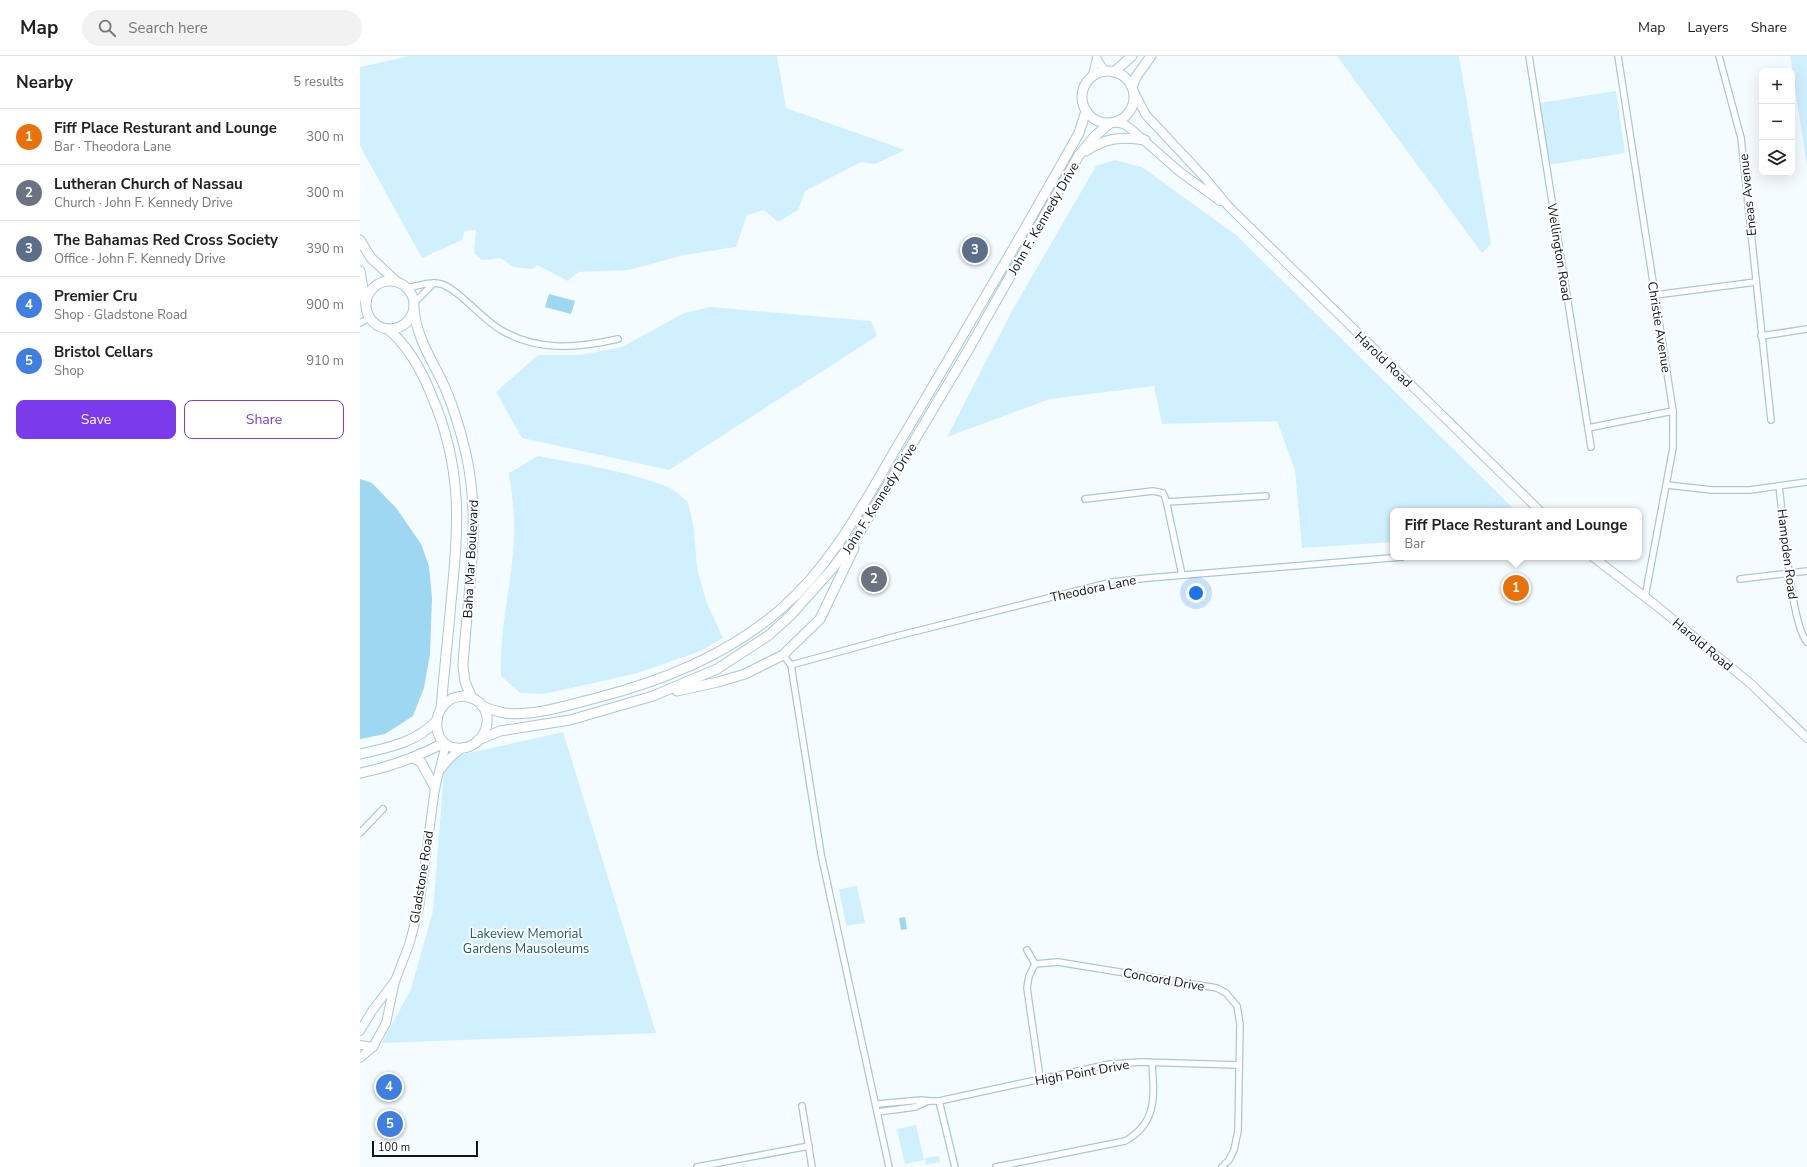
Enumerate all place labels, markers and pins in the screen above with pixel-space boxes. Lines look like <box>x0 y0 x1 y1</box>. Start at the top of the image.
pin: 3 <box>962 235 988 265</box>
pin: 2 <box>861 564 887 594</box>
pin: 1 <box>1503 573 1529 603</box>
pin: 4 <box>376 1072 402 1102</box>
pin: 5 <box>377 1109 403 1139</box>

